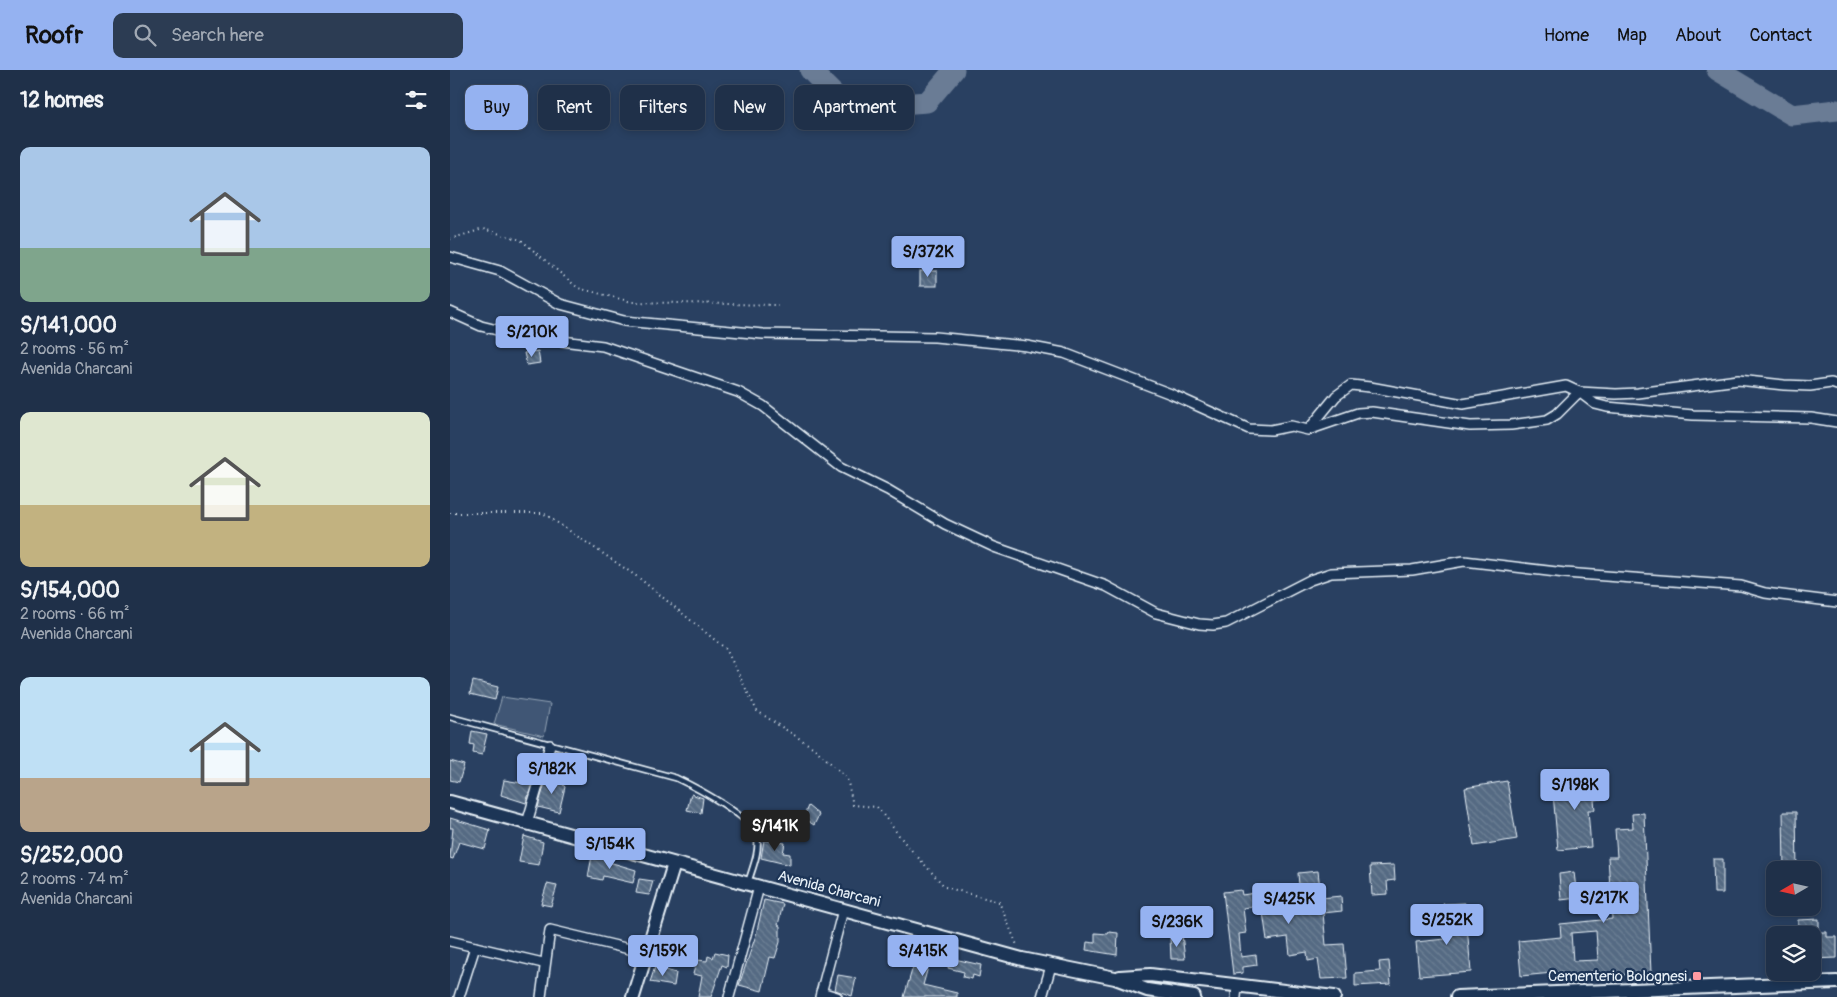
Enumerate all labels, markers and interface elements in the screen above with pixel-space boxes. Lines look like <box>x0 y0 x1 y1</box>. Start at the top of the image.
search box <box>113 13 463 58</box>
text: Roofr <box>25 21 83 50</box>
icon: search <box>131 21 159 49</box>
text: Search here <box>171 23 264 47</box>
text: Home <box>1544 24 1589 47</box>
text: Map <box>1617 24 1647 47</box>
text: About <box>1675 24 1721 47</box>
text: Contact <box>1749 24 1812 47</box>
chip: Buy <box>465 85 528 130</box>
chip: Rent <box>538 85 610 130</box>
chip: Filters <box>620 85 705 130</box>
chip: New <box>715 85 784 130</box>
chip: Apartment <box>794 85 914 130</box>
icon: filters <box>402 86 430 114</box>
text: 12 homes <box>20 87 103 114</box>
icon: home <box>180 179 270 269</box>
pin: S/372K <box>887 236 969 278</box>
text: S/372K <box>902 242 954 262</box>
text: S/141,000 <box>20 312 117 339</box>
pin: S/210K <box>491 316 573 358</box>
text: S/210K <box>507 322 557 342</box>
text: 2 rooms · 56 m² <box>20 339 129 359</box>
text: Avenida Charcani <box>20 359 132 379</box>
icon: home <box>180 444 270 534</box>
text: S/154,000 <box>20 577 120 604</box>
text: 2 rooms · 66 m² <box>20 604 130 624</box>
text: Avenida Charcani <box>20 624 132 644</box>
icon: home <box>180 709 270 799</box>
pin: S/182K <box>511 752 593 795</box>
text: S/182K <box>528 759 576 779</box>
pin: S/198K <box>1534 768 1616 811</box>
text: S/198K <box>1551 775 1599 795</box>
pin: S/141K <box>734 810 816 852</box>
text: S/141K <box>752 816 798 836</box>
pin: S/154K <box>569 828 651 870</box>
text: S/154K <box>586 834 634 854</box>
text: S/252,000 <box>20 842 123 869</box>
north arrow <box>1766 861 1821 916</box>
map controls <box>1766 861 1821 981</box>
street label: Avenida Charcani <box>776 866 883 912</box>
text: 2 rooms · 74 m² <box>20 869 129 889</box>
pin: S/425K <box>1248 882 1330 925</box>
pin: S/217K <box>1563 882 1645 924</box>
text: S/217K <box>1580 888 1628 908</box>
text: Avenida Charcani <box>20 889 132 909</box>
text: S/425K <box>1263 889 1315 909</box>
pin: S/252K <box>1406 904 1488 946</box>
pin: S/236K <box>1136 906 1218 948</box>
text: S/252K <box>1421 910 1473 930</box>
text: S/236K <box>1151 912 1203 932</box>
button: layers <box>1766 926 1821 981</box>
pin: S/159K <box>622 934 704 977</box>
pin: S/415K <box>882 934 964 977</box>
text: S/159K <box>639 941 687 961</box>
text: S/415K <box>899 941 947 961</box>
place label: Cementerio Bolognesi <box>1548 967 1687 986</box>
marker: Cementerio Bolognesi <box>1691 970 1703 982</box>

